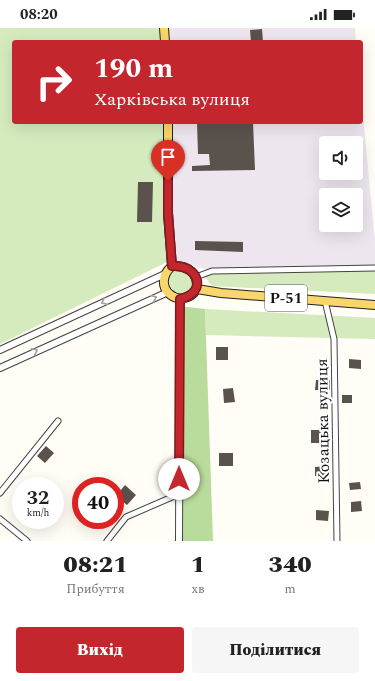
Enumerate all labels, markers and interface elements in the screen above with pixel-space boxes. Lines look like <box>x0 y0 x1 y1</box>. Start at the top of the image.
text: 08:20 <box>20 3 58 26</box>
text: 190 m <box>94 47 173 90</box>
icon: right <box>28 56 80 108</box>
text: Харківська вулиця <box>94 86 250 113</box>
map controls <box>319 136 363 232</box>
button: sound <box>319 136 363 180</box>
pin <box>151 140 185 181</box>
icon: arrive <box>157 146 179 168</box>
button: layers <box>319 188 363 232</box>
road number: Р-51 <box>265 285 307 311</box>
one-way arrow <box>150 295 157 303</box>
one-way arrow <box>101 297 108 305</box>
one-way arrow <box>32 348 39 356</box>
street label: Козацька вулиця <box>310 358 336 484</box>
position arrow <box>158 458 200 500</box>
speed limit sign: 40 <box>72 477 124 529</box>
text: 32 <box>27 483 49 513</box>
text: km/h <box>27 505 49 521</box>
text: 08:21 <box>63 547 128 583</box>
text: 1 <box>191 547 205 583</box>
text: 340 <box>269 547 312 583</box>
text: Прибуття <box>66 579 125 599</box>
text: хв <box>192 579 205 599</box>
text: m <box>285 579 296 599</box>
button: Вихід <box>16 627 184 673</box>
button: Поділитися <box>192 627 359 673</box>

